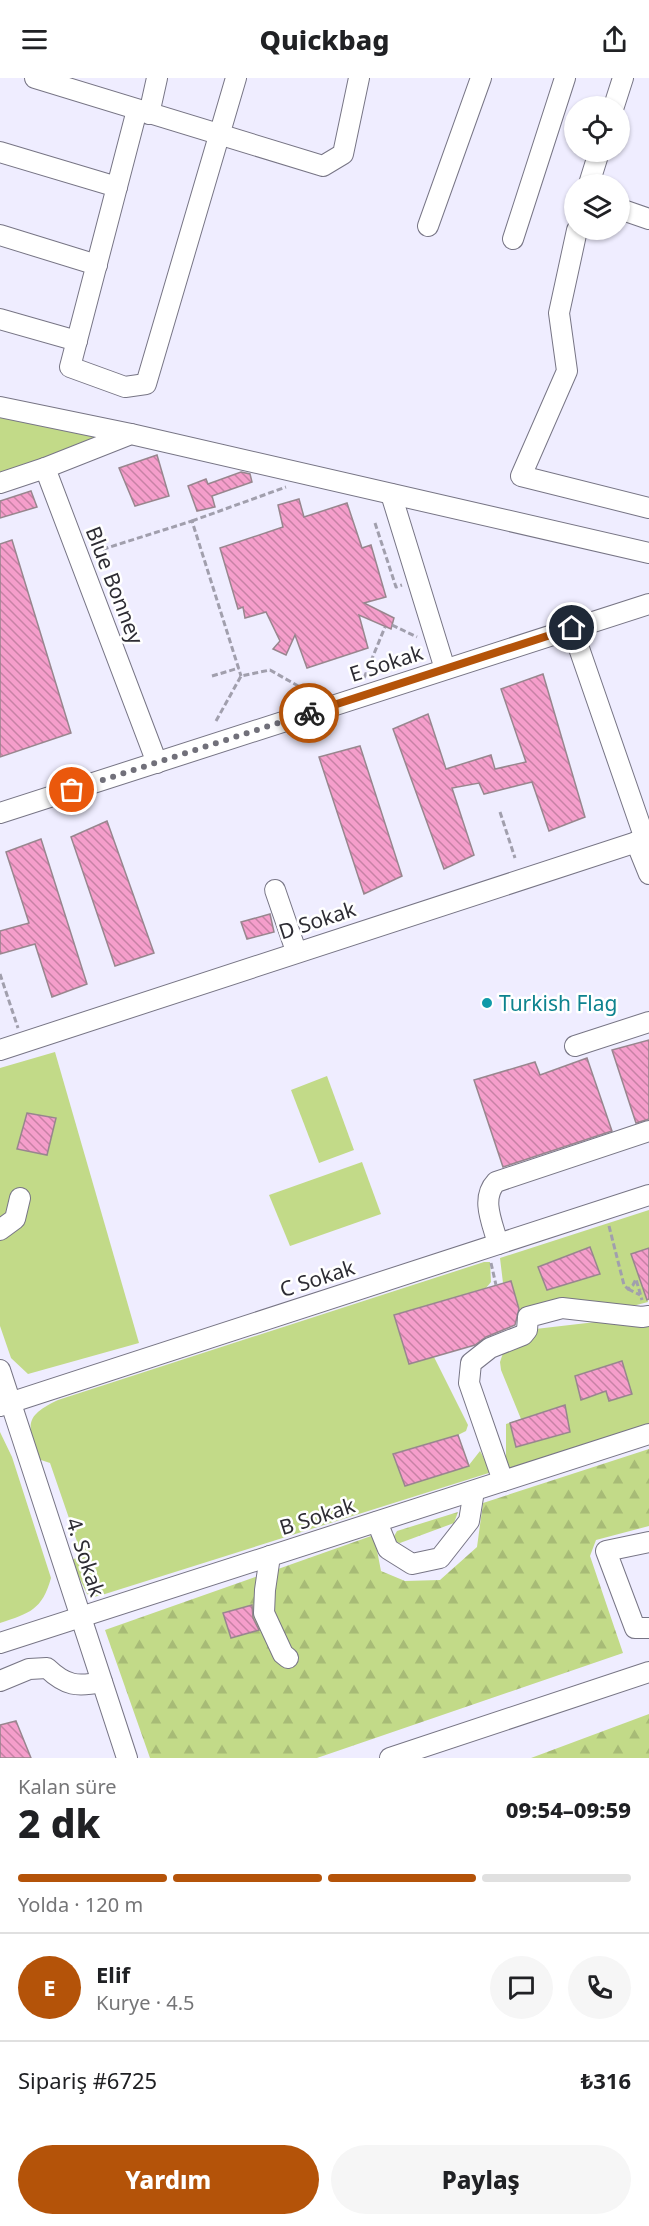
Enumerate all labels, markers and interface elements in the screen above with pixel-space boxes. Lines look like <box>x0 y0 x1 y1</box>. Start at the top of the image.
text: Quickbag <box>260 21 389 58</box>
icon: menu <box>18 23 51 56</box>
icon: share <box>598 23 631 56</box>
map controls <box>564 96 630 240</box>
button: locate <box>564 96 630 162</box>
button: layers <box>564 174 630 240</box>
street label: Blue Bonney <box>80 522 150 648</box>
pin <box>546 602 597 653</box>
icon: home <box>555 611 588 644</box>
street label: E Sokak <box>346 638 427 688</box>
courier <box>279 683 339 743</box>
icon: bike <box>293 697 326 730</box>
pin <box>46 764 97 815</box>
icon: bag <box>55 773 88 806</box>
street label: D Sokak <box>275 894 360 946</box>
place label: Turkish Flag <box>499 989 617 1017</box>
marker: Turkish Flag <box>480 996 494 1010</box>
street label: C Sokak <box>276 1253 359 1303</box>
street label: B Sokak <box>276 1490 359 1541</box>
street label: 4. Sokak <box>60 1514 112 1601</box>
text: Kalan süre <box>18 1773 117 1800</box>
text: 09:54–09:59 <box>506 1794 631 1824</box>
text: 2 dk <box>18 1796 100 1849</box>
text: Yolda · 120 m <box>18 1891 143 1918</box>
button: chat <box>490 1956 553 2019</box>
button: phone <box>568 1956 631 2019</box>
text: Elif <box>96 1959 130 1989</box>
text: E <box>43 1972 56 2002</box>
text: Kurye · 4.5 <box>96 1989 194 2016</box>
text: Sipariş #6725 <box>18 2065 157 2095</box>
text: ₺316 <box>581 2065 631 2095</box>
button: Yardım <box>18 2145 319 2214</box>
button: Paylaş <box>331 2145 631 2214</box>

